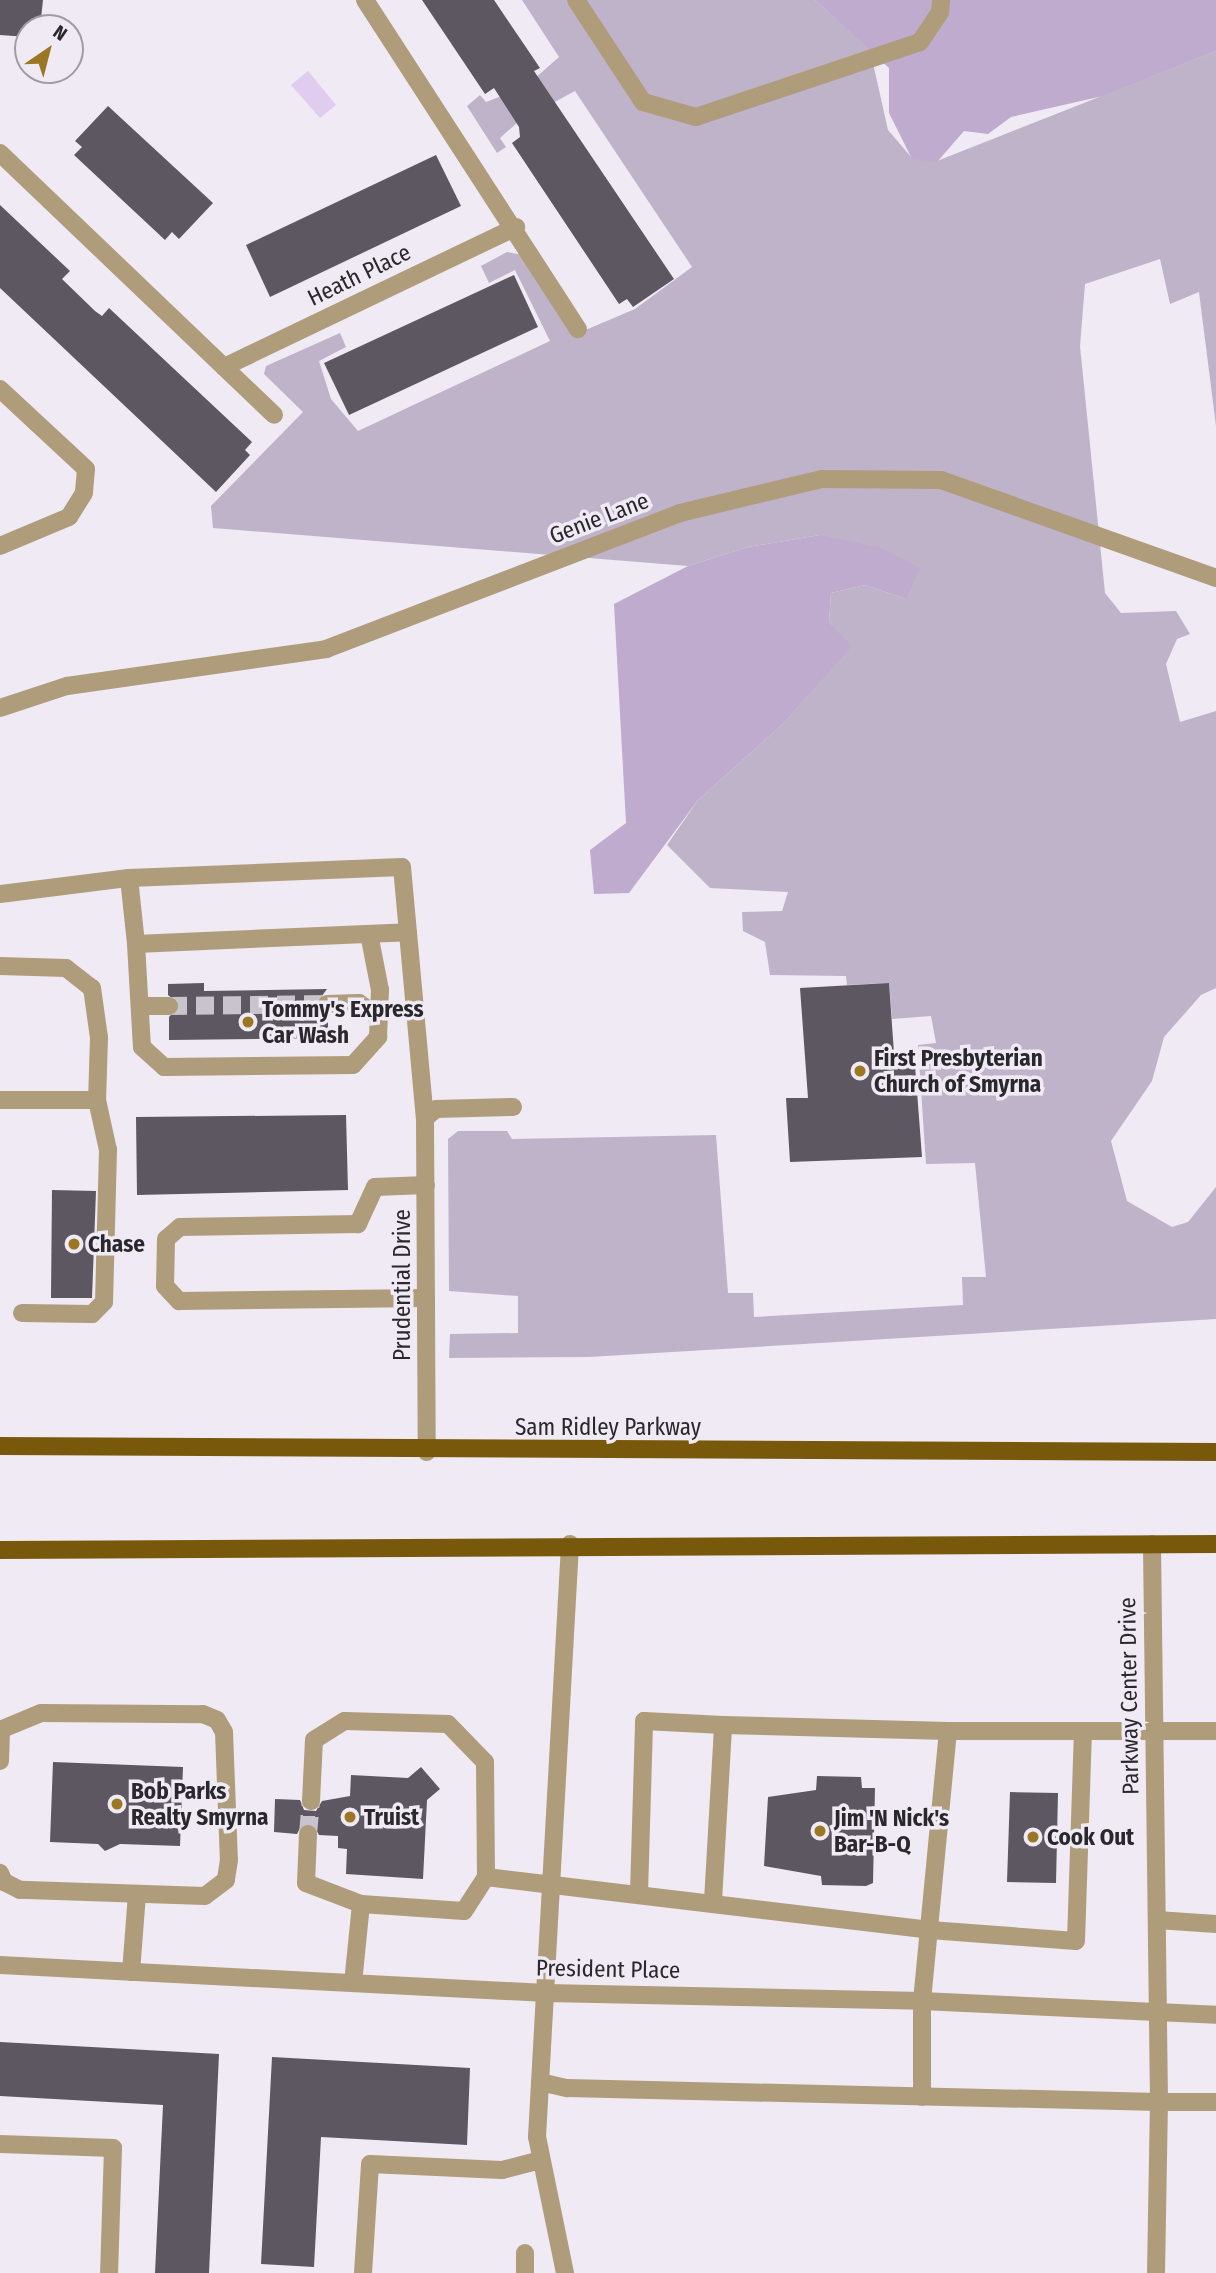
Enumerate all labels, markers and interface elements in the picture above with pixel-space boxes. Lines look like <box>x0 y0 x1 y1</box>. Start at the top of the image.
north arrow <box>14 14 84 84</box>
text: N <box>49 20 71 46</box>
street label: Heath Place <box>303 238 415 312</box>
street label: Genie Lane <box>546 486 652 550</box>
place label: Tommy's Express Car Wash <box>262 995 424 1049</box>
marker: Tommy's Express Car Wash <box>240 1014 256 1030</box>
place label: First Presbyterian Church of Smyrna <box>874 1044 1043 1098</box>
marker: First Presbyterian Church of Smyrna <box>852 1063 868 1079</box>
street label: Prudential Drive <box>388 1209 416 1361</box>
place label: Chase <box>88 1230 145 1258</box>
marker: Chase <box>66 1236 82 1252</box>
street label: Sam Ridley Parkway <box>515 1413 701 1441</box>
street label: Parkway Center Drive <box>1113 1597 1145 1795</box>
place label: Bob Parks Realty Smyrna <box>131 1777 268 1831</box>
marker: Bob Parks Realty Smyrna <box>109 1796 125 1812</box>
place label: Truist <box>364 1803 419 1831</box>
place label: Jim 'N Nick's Bar-B-Q <box>834 1804 949 1858</box>
marker: Truist <box>342 1809 358 1825</box>
marker: Jim 'N Nick's Bar-B-Q <box>812 1823 828 1839</box>
place label: Cook Out <box>1047 1823 1134 1851</box>
marker: Cook Out <box>1025 1829 1041 1845</box>
street label: President Place <box>536 1954 680 1984</box>

